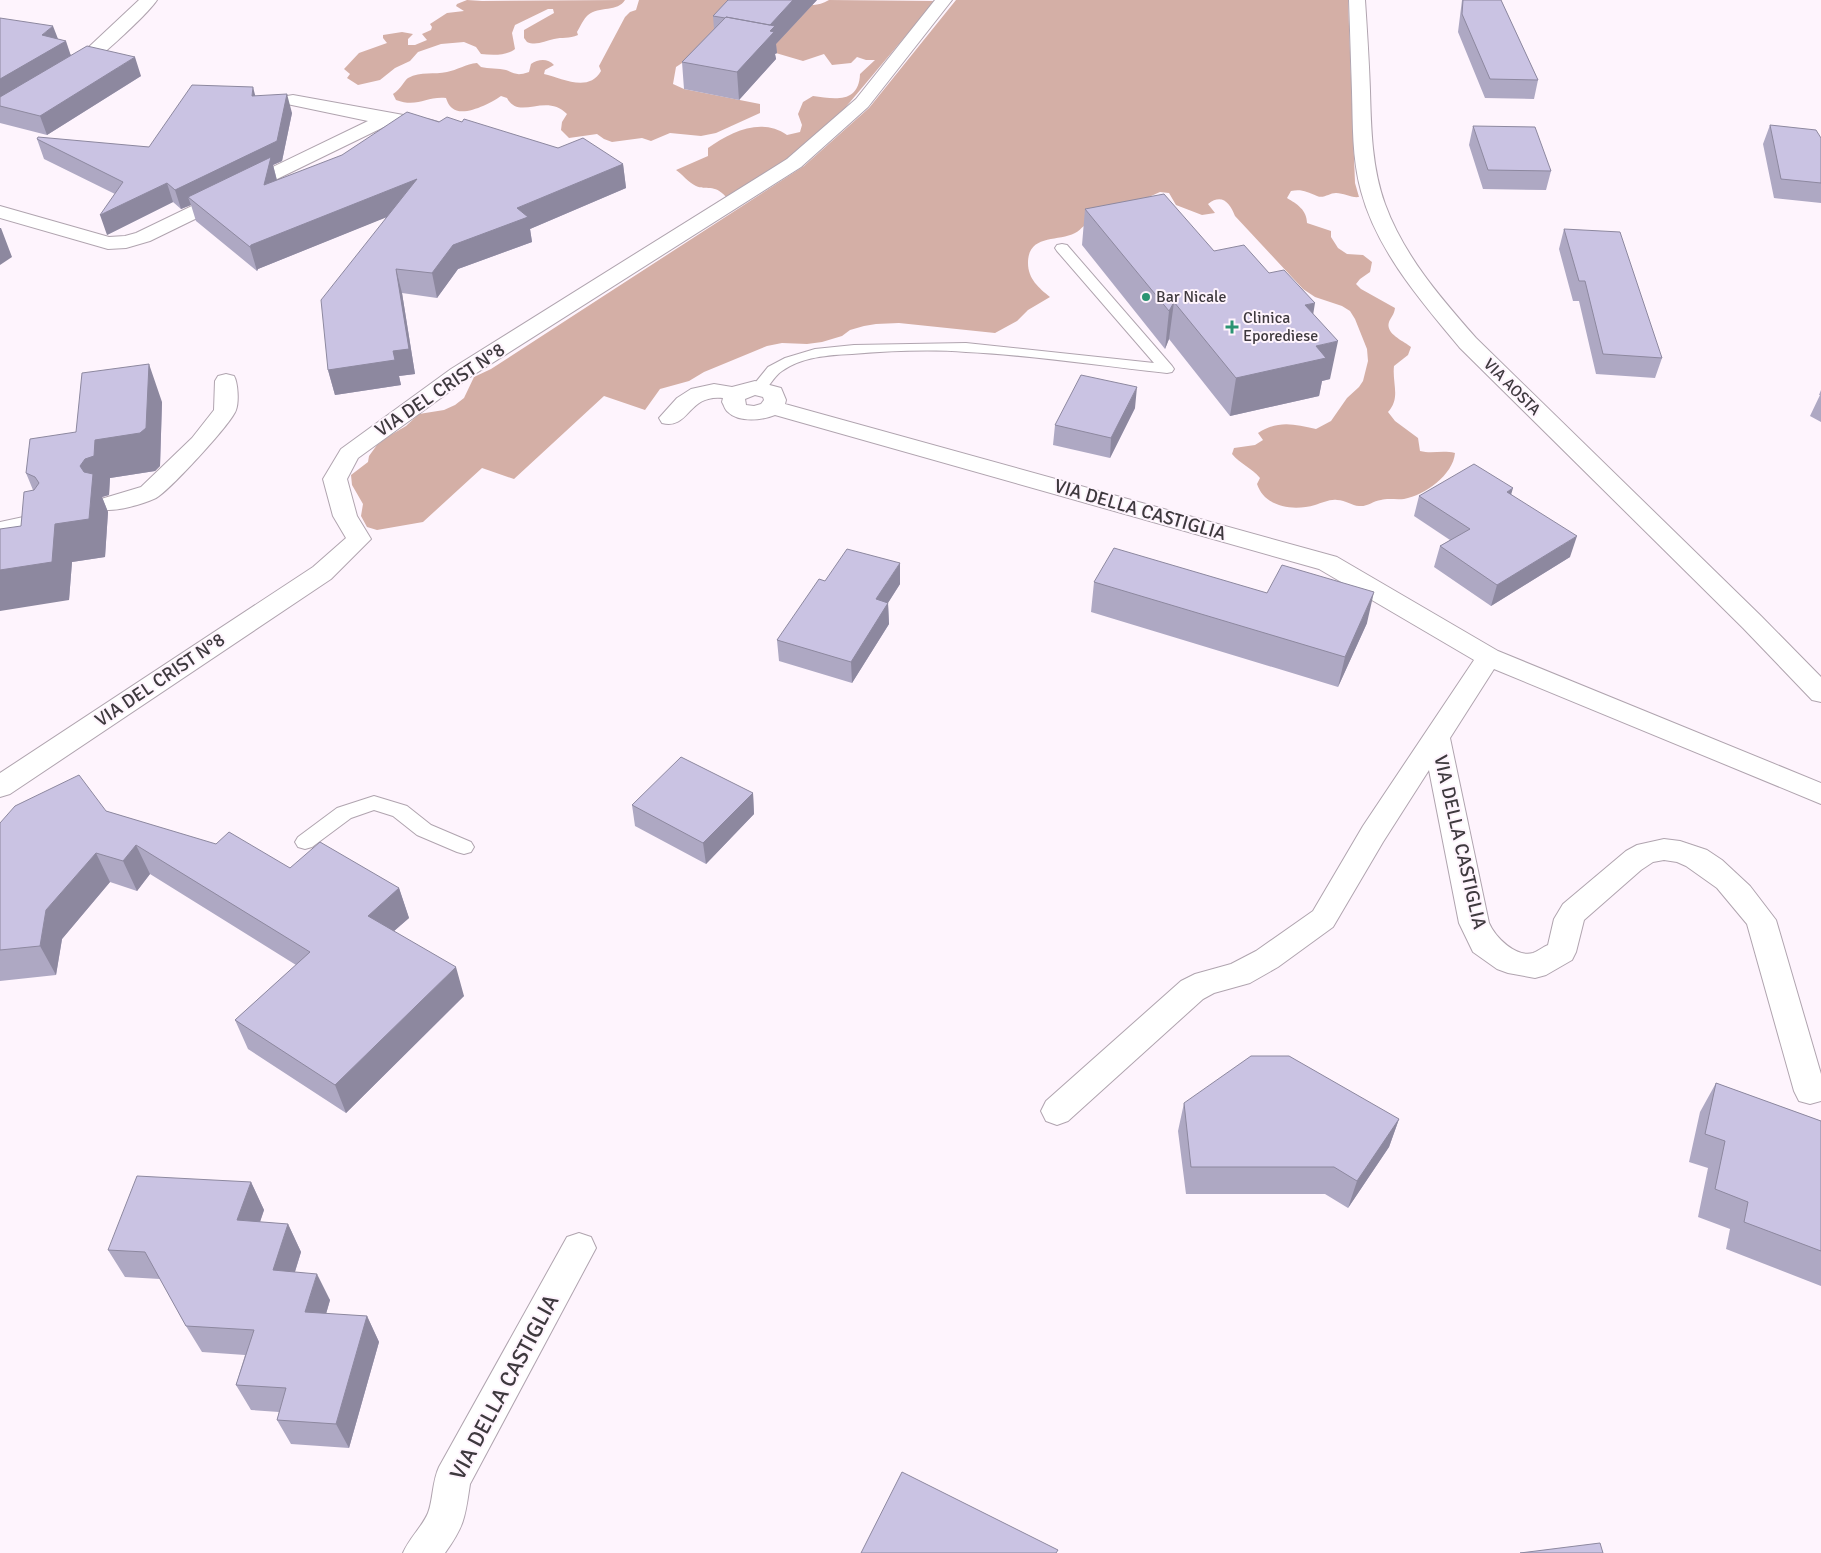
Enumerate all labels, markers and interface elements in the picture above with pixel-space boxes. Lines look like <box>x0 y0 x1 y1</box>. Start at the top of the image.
place label: Bar Nicale <box>1156 287 1227 307</box>
marker: Bar Nicale <box>1140 291 1152 303</box>
place label: Clinica Eporediese <box>1243 308 1318 346</box>
marker: Clinica Eporediese <box>1225 320 1239 334</box>
street label: VIA DEL CRIST N°8 <box>370 338 510 442</box>
street label: VIA AOSTA <box>1479 354 1545 420</box>
street label: VIA DELLA CASTIGLIA <box>1051 474 1229 546</box>
street label: VIA DEL CRIST N°8 <box>90 628 230 732</box>
street label: VIA DELLA CASTIGLIA <box>1428 753 1492 932</box>
street label: VIA DELLA CASTIGLIA <box>444 1289 565 1484</box>

